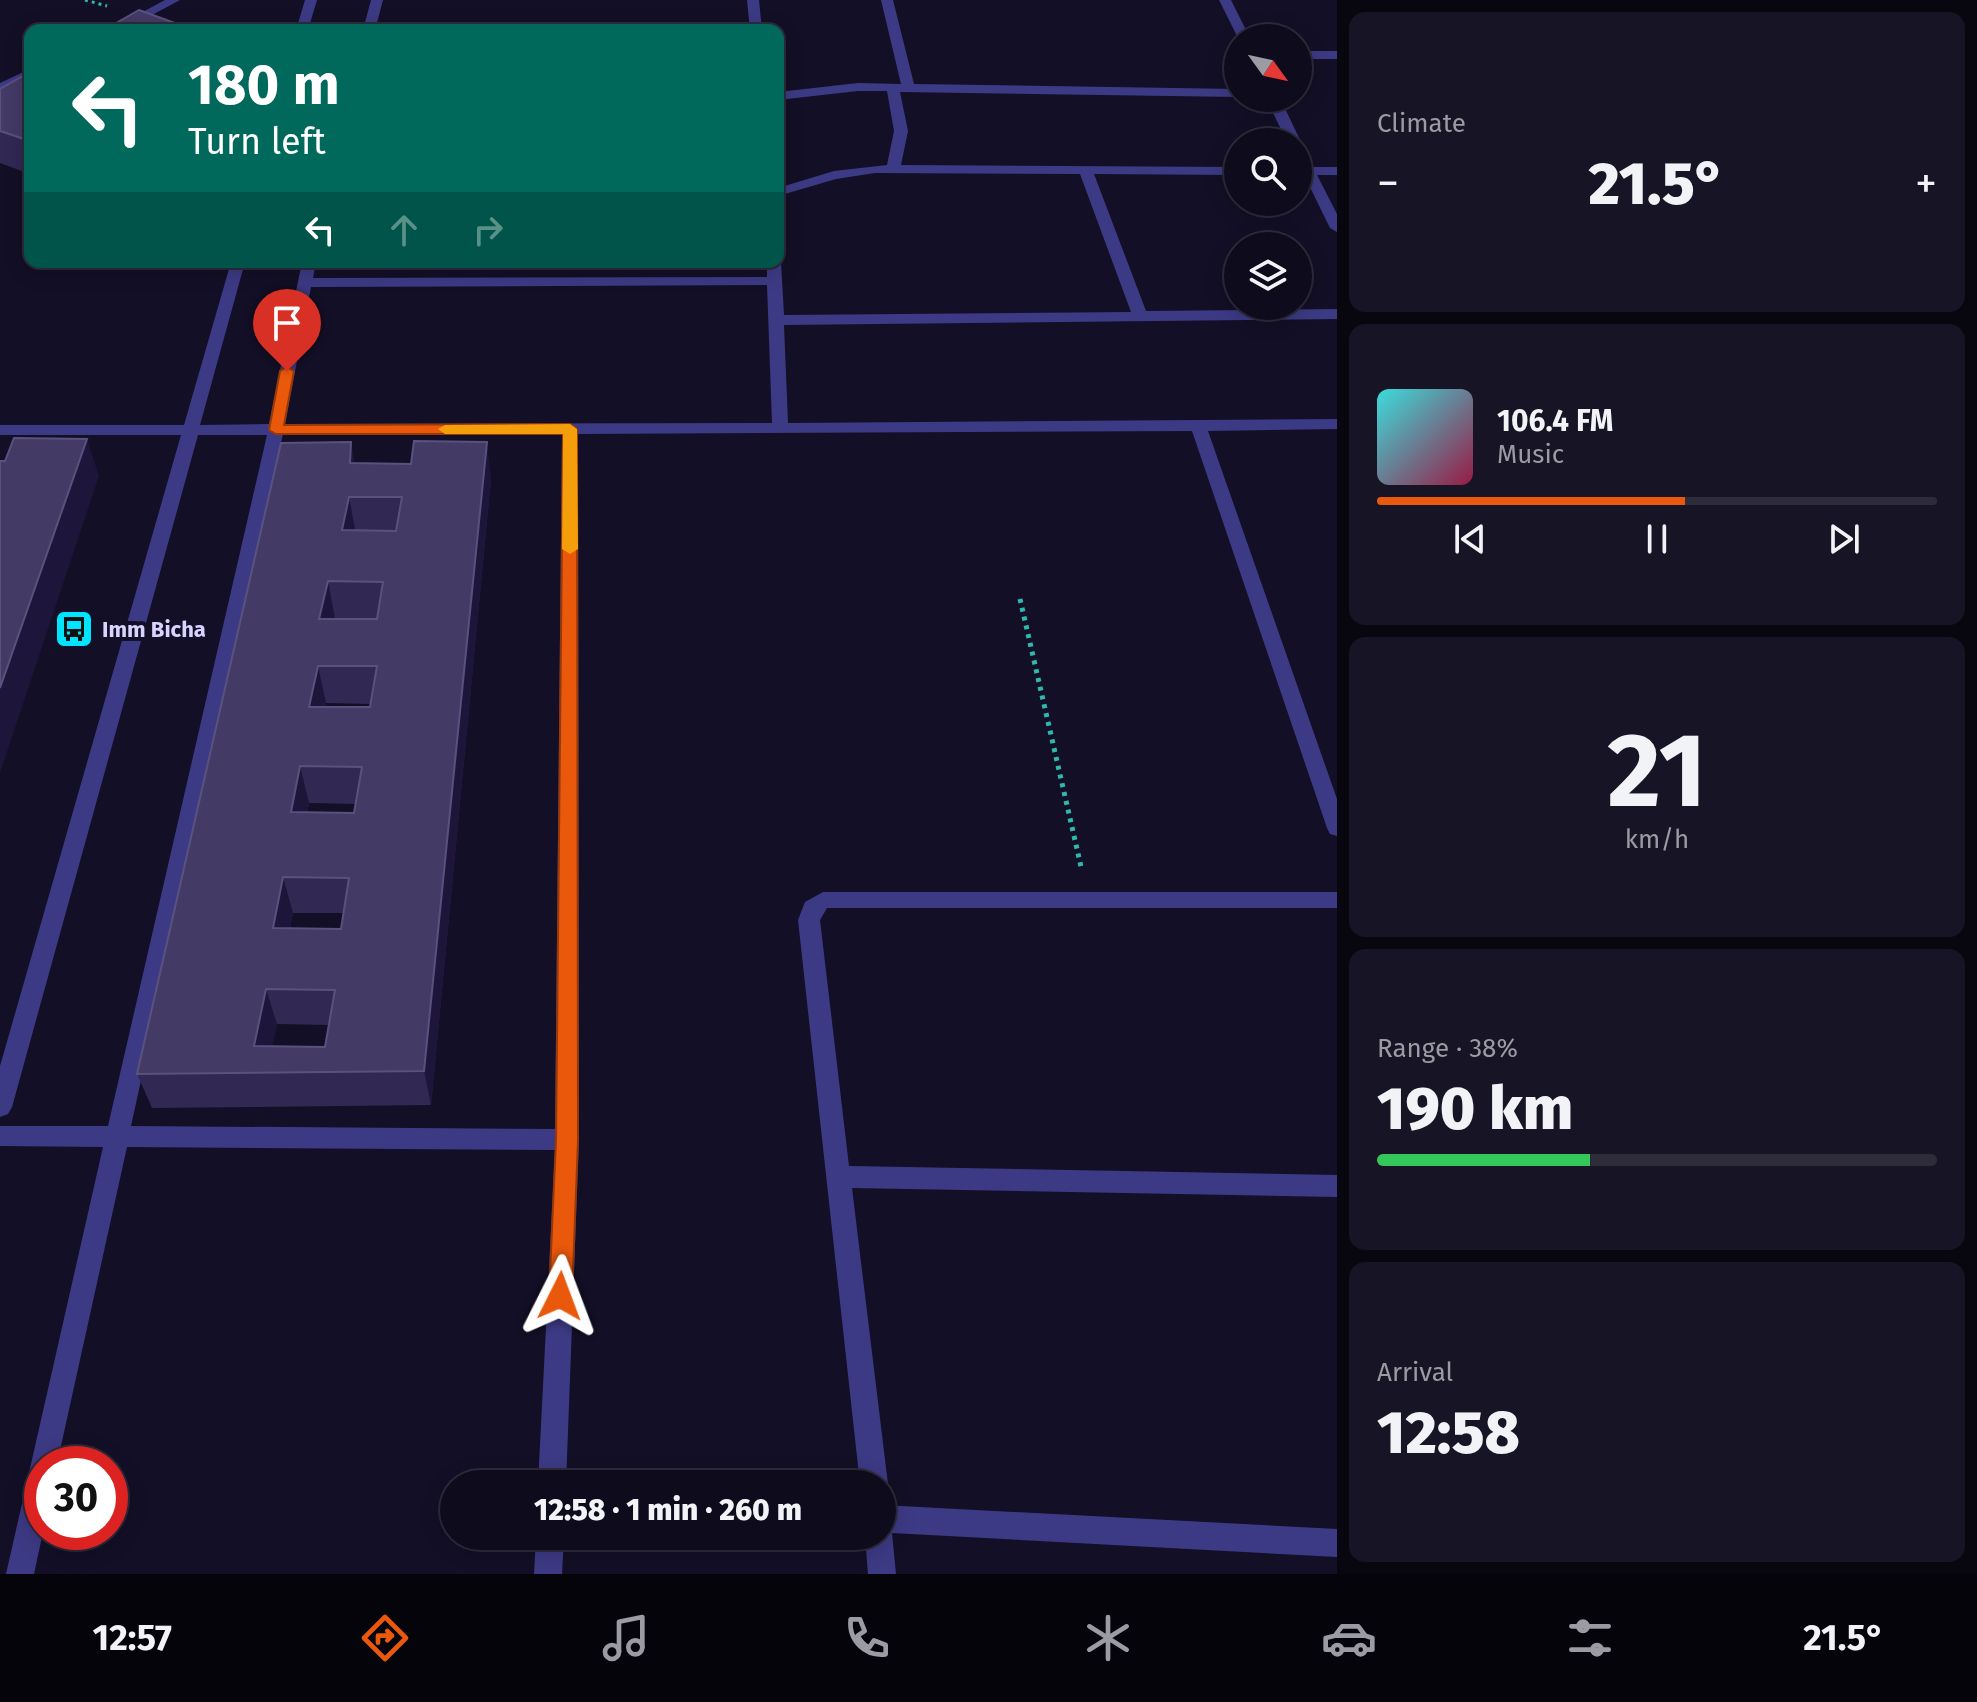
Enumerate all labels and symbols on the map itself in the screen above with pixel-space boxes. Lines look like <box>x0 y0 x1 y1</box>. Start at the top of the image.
north arrow <box>1224 24 1312 112</box>
pin <box>253 289 321 371</box>
bus stop icon: Imm Bicha <box>53 608 95 650</box>
place label: Imm Bicha <box>102 616 206 643</box>
position arrow <box>518 1254 602 1338</box>
speed limit sign: 30 <box>24 1446 128 1550</box>

